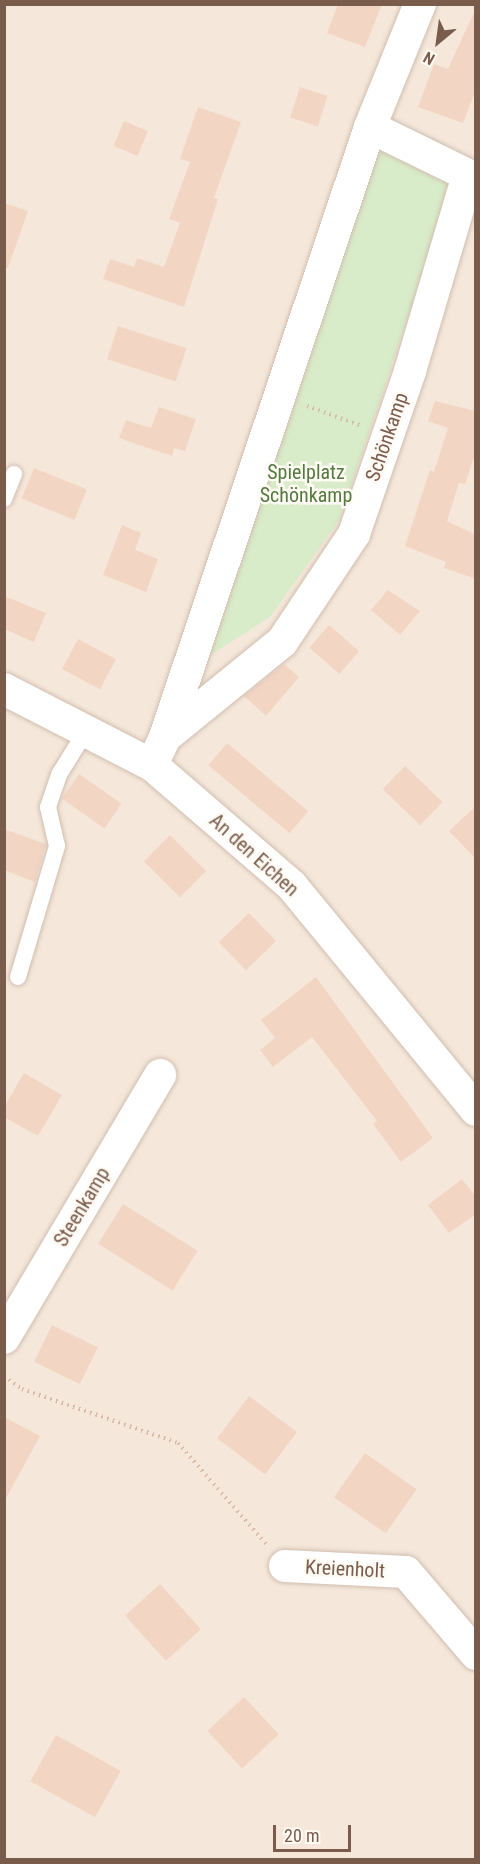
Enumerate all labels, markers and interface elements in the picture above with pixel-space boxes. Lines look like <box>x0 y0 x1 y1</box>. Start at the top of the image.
north arrow <box>408 12 468 72</box>
text: N <box>420 48 438 69</box>
street label: Schönkamp <box>361 389 413 485</box>
park label: Spielplatz Schönkamp <box>260 460 352 507</box>
street label: An den Eichen <box>204 809 304 901</box>
street label: Steenkamp <box>49 1163 115 1251</box>
street label: Kreienholt <box>304 1555 386 1583</box>
scale bar <box>276 1813 354 1851</box>
text: 20 m <box>284 1825 319 1846</box>

